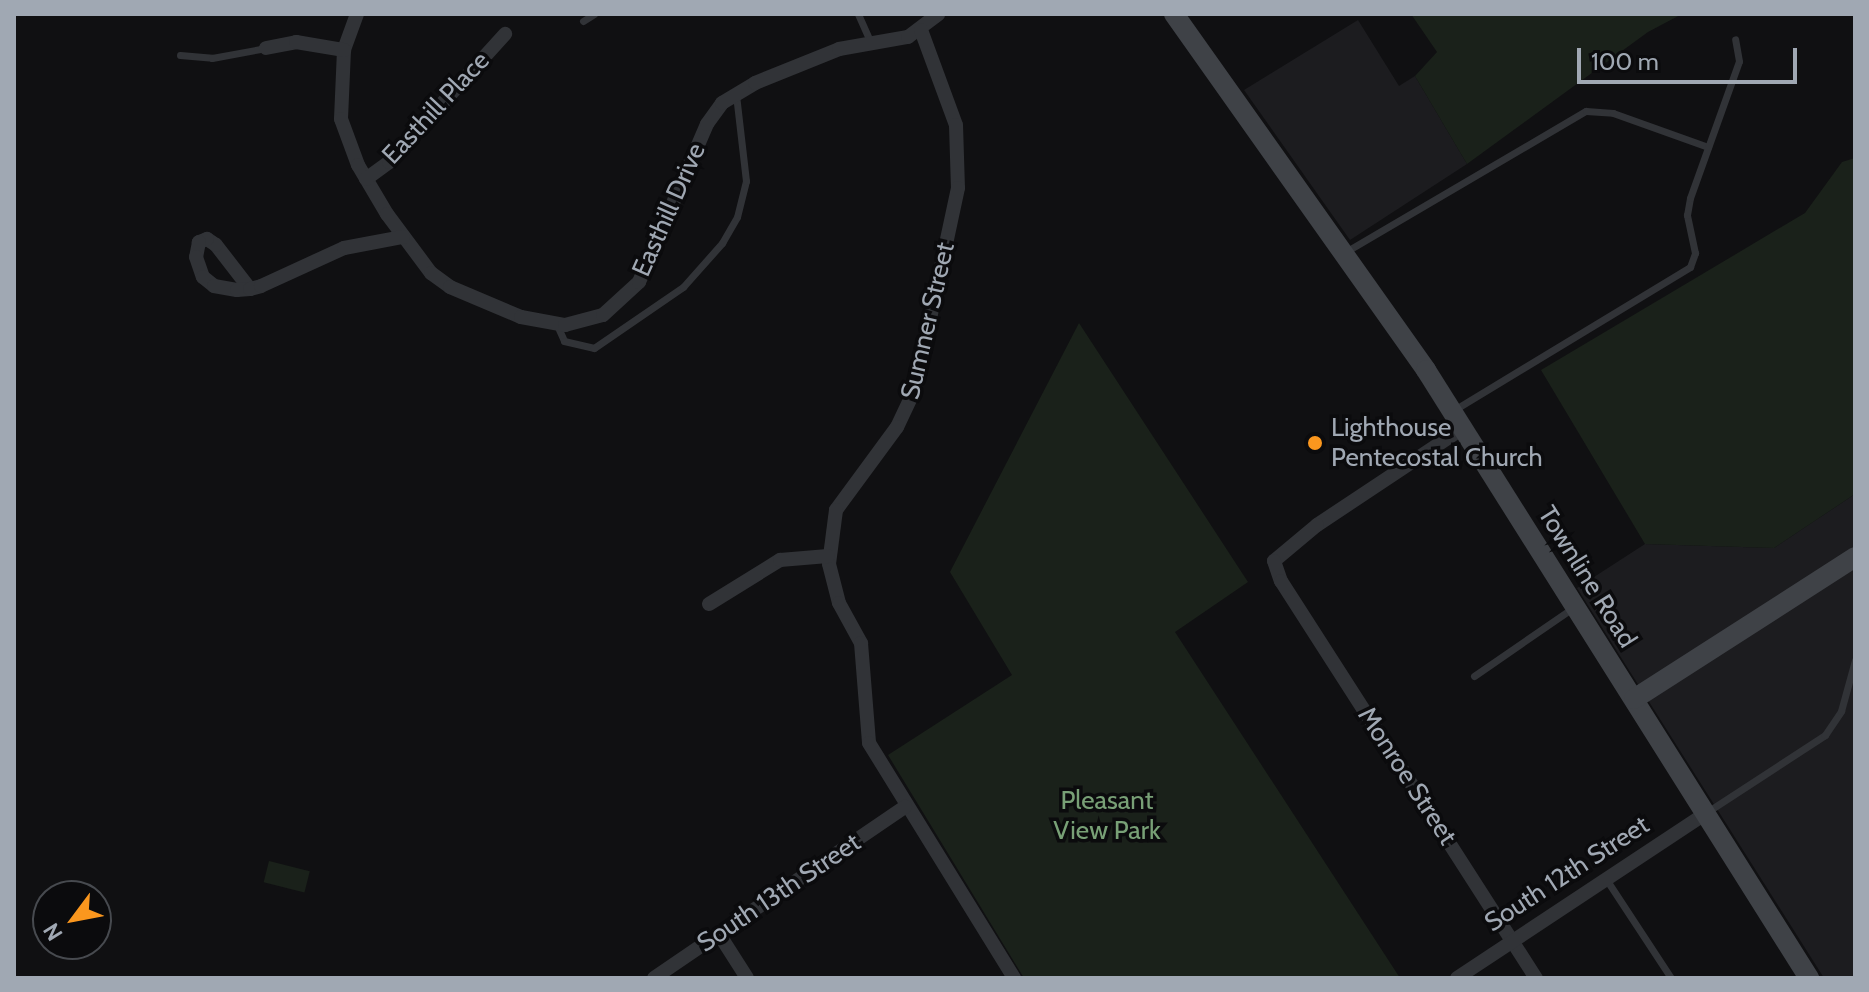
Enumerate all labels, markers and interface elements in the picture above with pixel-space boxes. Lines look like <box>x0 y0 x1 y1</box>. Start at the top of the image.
scale bar <box>1581 32 1801 82</box>
street label: Easthill Place <box>376 45 496 171</box>
text: 100 m <box>1591 47 1659 76</box>
street label: Easthill Drive <box>626 139 712 281</box>
street label: Sumner Street <box>895 239 961 403</box>
place label: Lighthouse Pentecostal Church <box>1331 412 1543 474</box>
marker: Lighthouse Pentecostal Church <box>1306 434 1324 452</box>
street label: Townline Road <box>1531 500 1643 654</box>
street label: Monroe Street <box>1351 701 1463 851</box>
park label: Pleasant View Park <box>1053 785 1161 846</box>
street label: South 12th Street <box>1479 809 1655 939</box>
street label: South 13th Street <box>692 827 866 959</box>
north arrow <box>32 880 112 960</box>
text: N <box>37 918 68 946</box>

